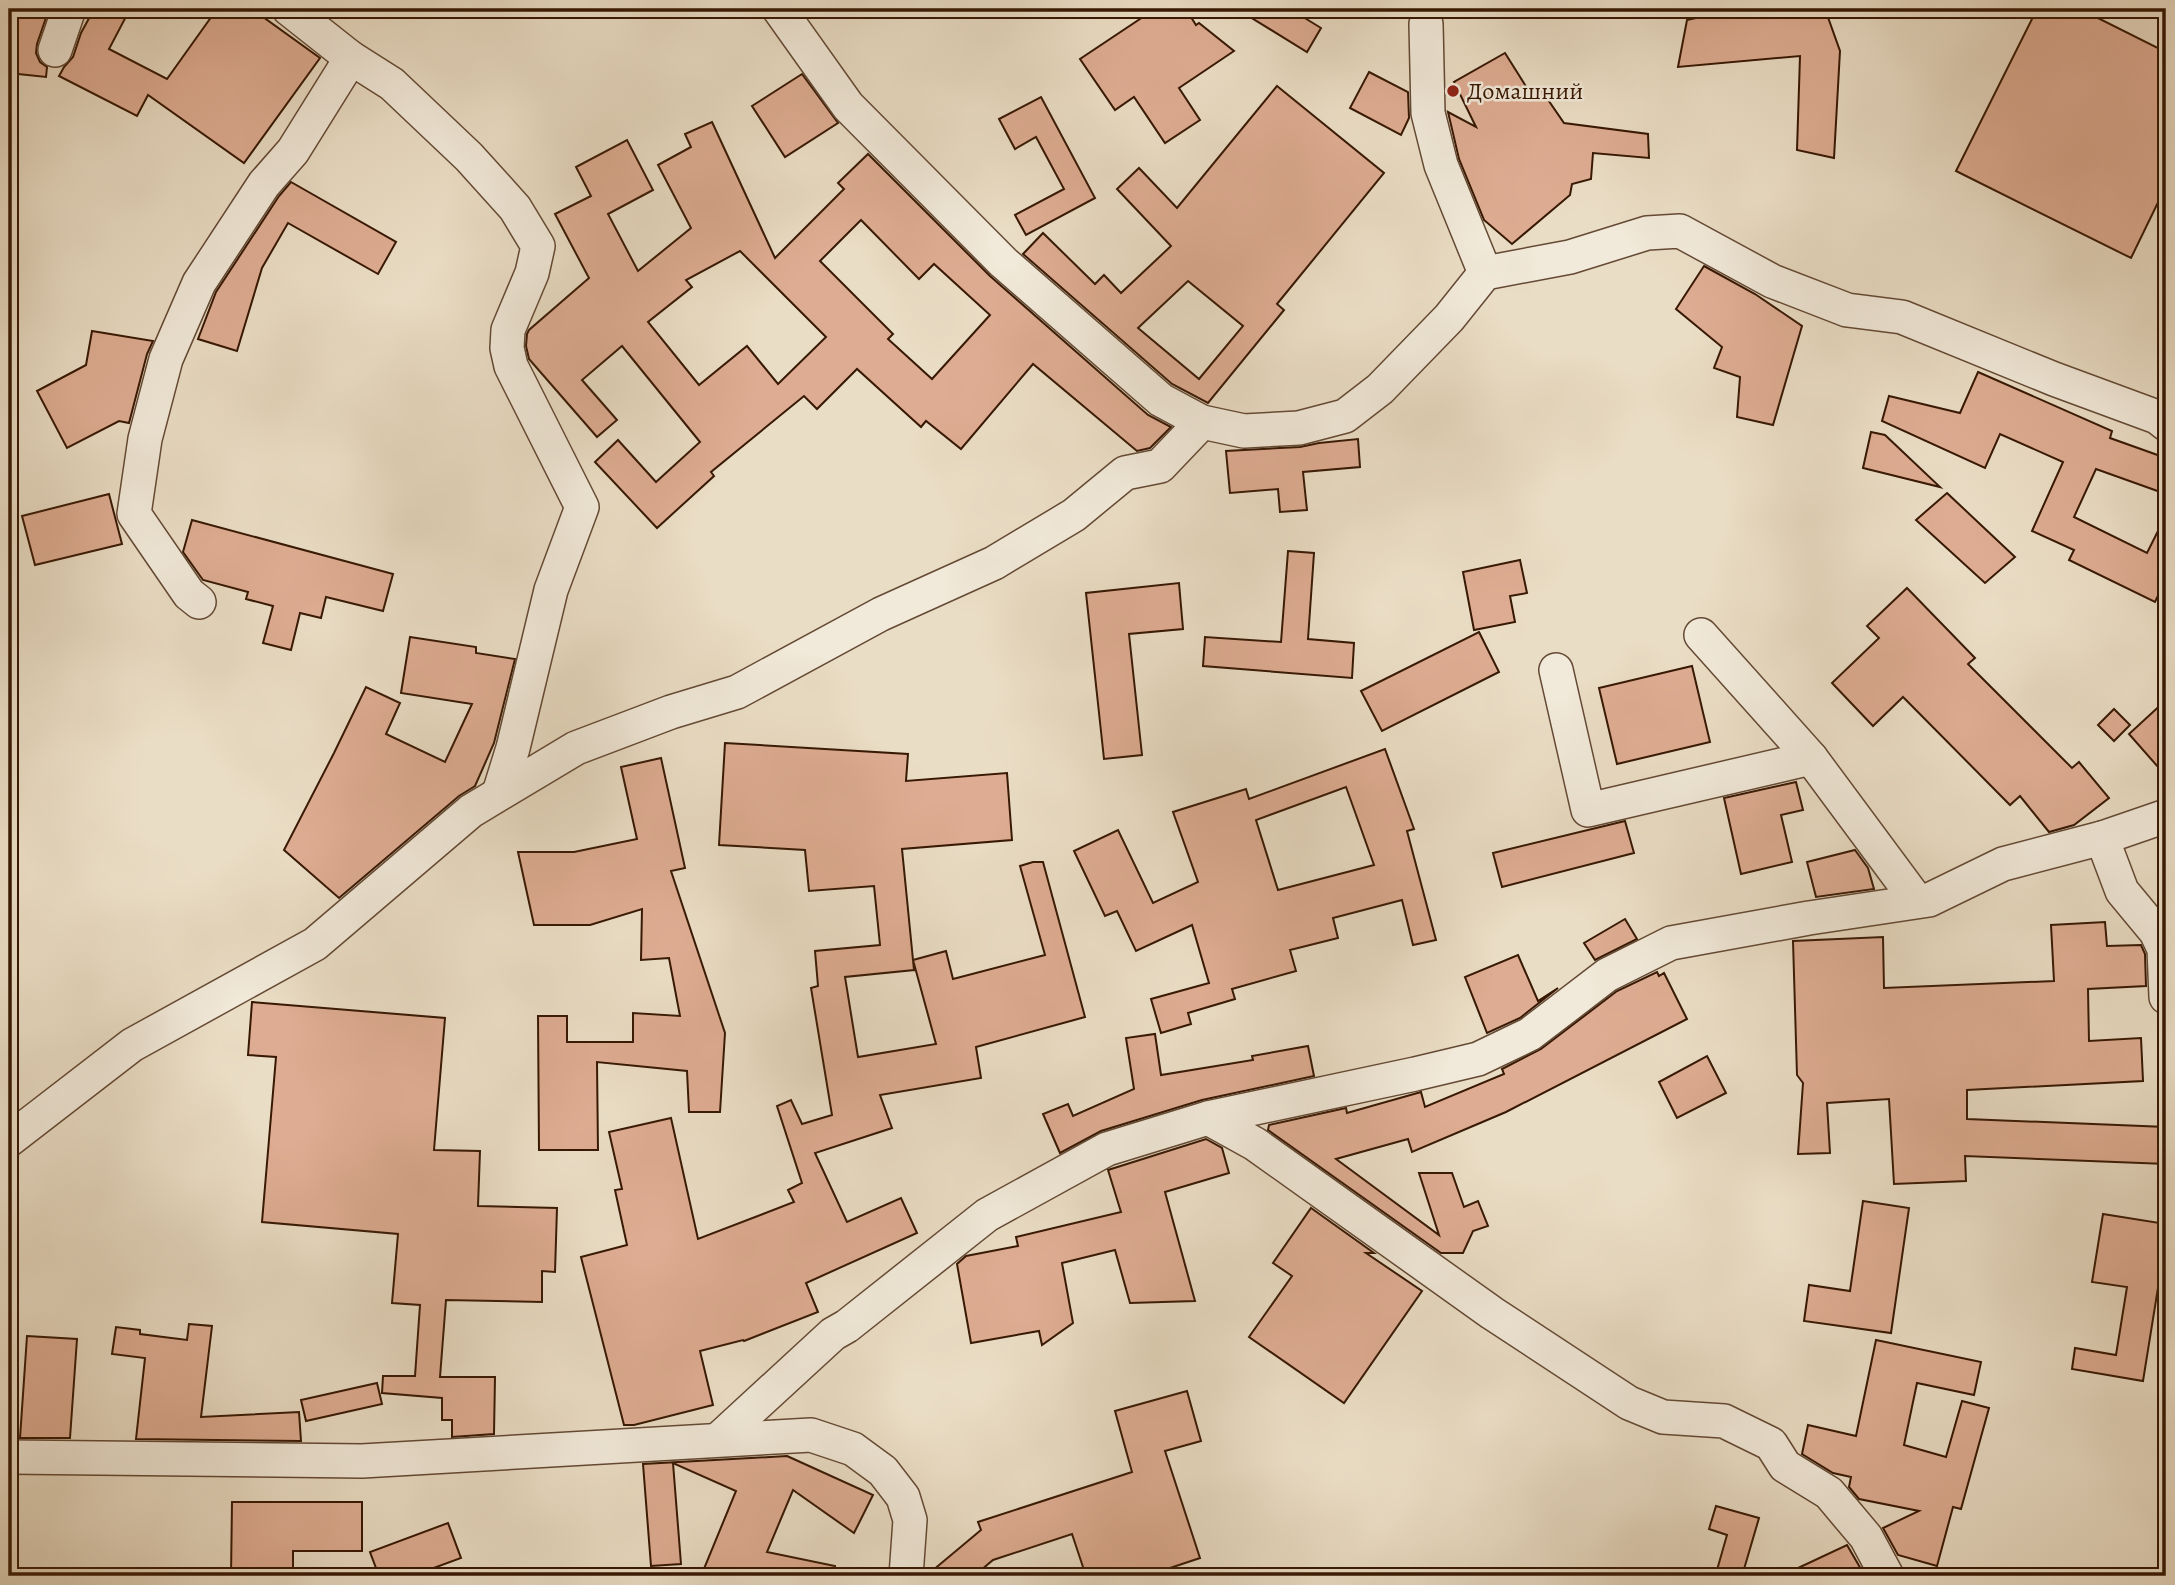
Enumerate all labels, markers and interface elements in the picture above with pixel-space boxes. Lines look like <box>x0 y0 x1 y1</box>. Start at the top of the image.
place label: Домашний <box>1467 75 1583 107</box>
marker: Домашний <box>1445 83 1461 99</box>

